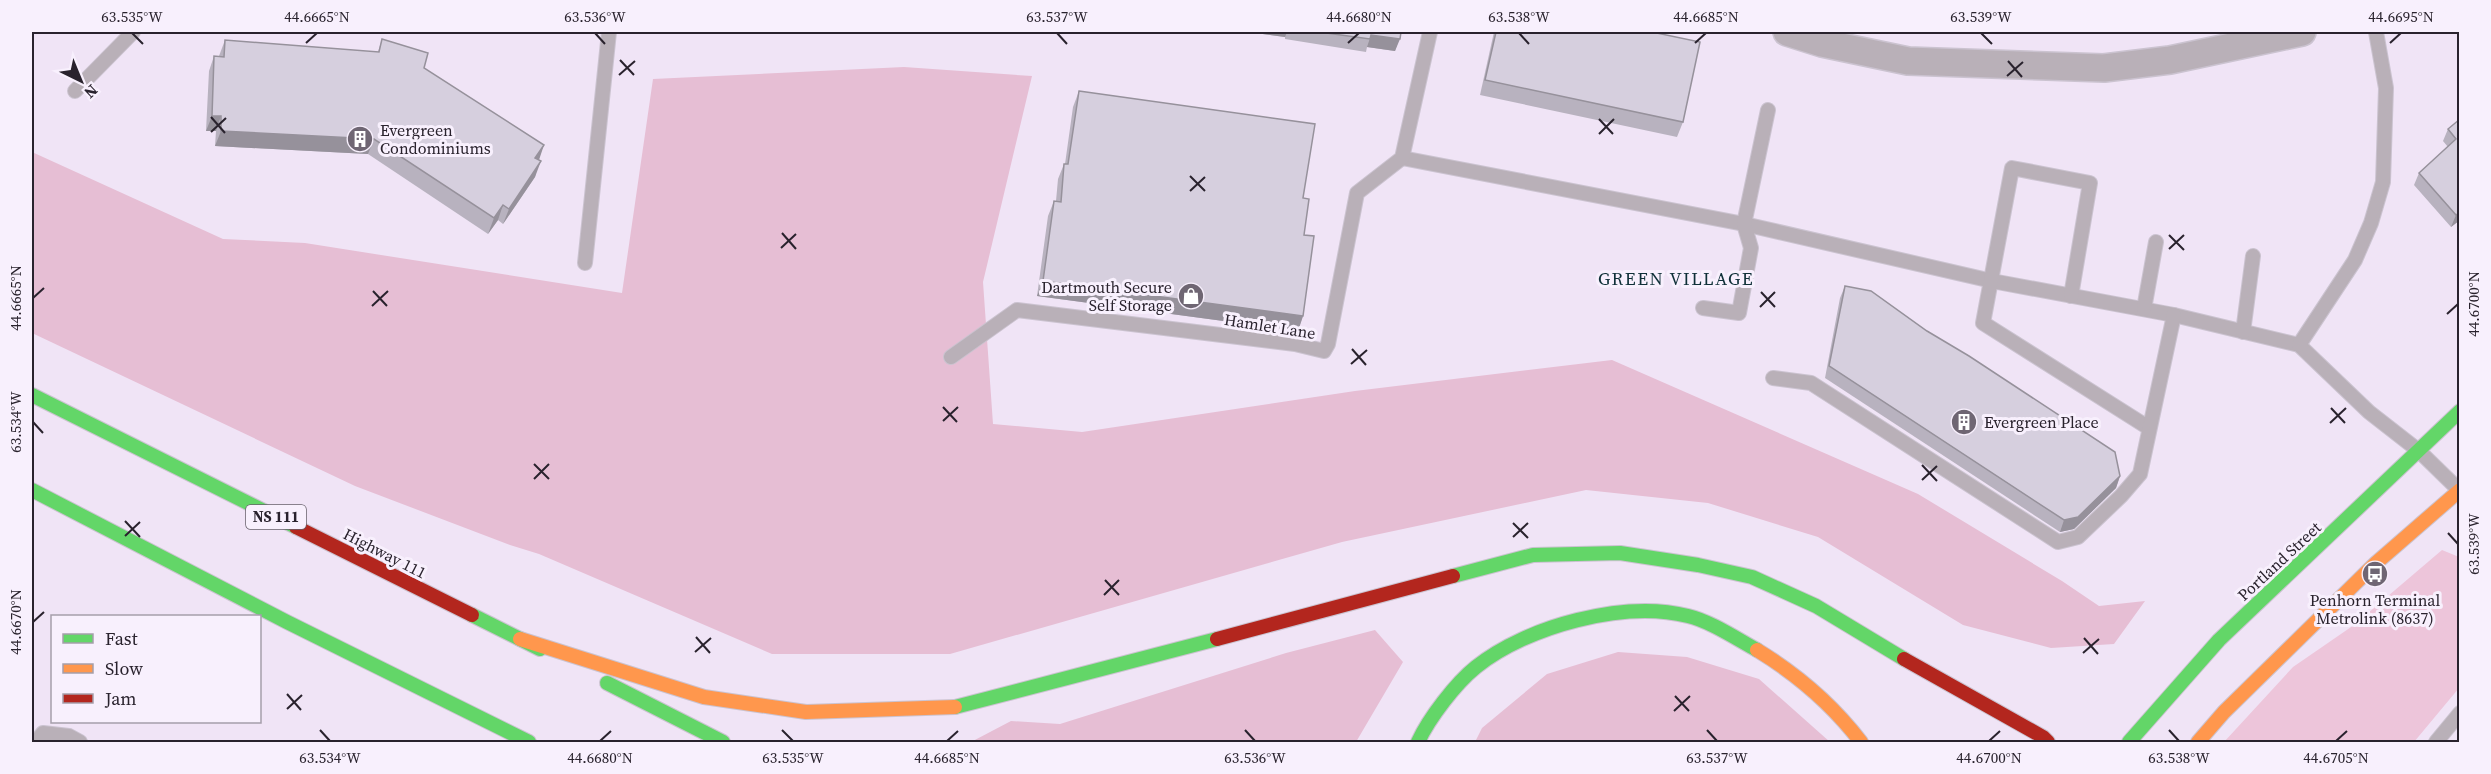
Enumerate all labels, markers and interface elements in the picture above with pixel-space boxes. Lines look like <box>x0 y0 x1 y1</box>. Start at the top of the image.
text: 63.535°W <box>101 6 163 27</box>
text: 44.6665°N <box>284 6 350 27</box>
text: 63.536°W <box>564 6 626 27</box>
text: 63.537°W <box>1026 6 1088 27</box>
text: 44.6680°N <box>1326 6 1392 27</box>
text: 63.538°W <box>1488 6 1550 27</box>
text: 44.6685°N <box>1673 6 1739 27</box>
text: 63.539°W <box>1950 6 2012 27</box>
text: 44.6695°N <box>2368 6 2434 27</box>
north arrow <box>51 51 111 111</box>
text: N <box>79 80 103 104</box>
place label: Evergreen Condominiums <box>380 119 491 159</box>
building icon: Evergreen Condominiums <box>345 124 375 154</box>
text: 44.6665°N <box>5 265 26 331</box>
district label: GREEN VILLAGE <box>1598 266 1754 291</box>
text: 44.6700°N <box>2463 271 2484 337</box>
place label: Dartmouth Secure Self Storage <box>1041 276 1172 316</box>
shop icon: Dartmouth Secure Self Storage <box>1176 281 1206 311</box>
street label: Hamlet Lane <box>1223 308 1317 344</box>
text: 63.534°W <box>5 391 26 453</box>
building icon: Evergreen Place <box>1949 407 1979 437</box>
place label: Evergreen Place <box>1984 411 2099 433</box>
road number: NS 111 <box>246 505 306 529</box>
text: 63.539°W <box>2463 513 2484 575</box>
street label: Portland Street <box>2232 516 2326 605</box>
street label: Highway 111 <box>340 523 430 583</box>
bus stop icon: Penhorn Terminal Metrolink (8637) <box>2360 559 2390 589</box>
text: 44.6670°N <box>5 589 26 655</box>
place label: Penhorn Terminal Metrolink (8637) <box>2310 589 2440 629</box>
legend <box>51 615 261 723</box>
text: Fast <box>105 626 138 651</box>
text: Slow <box>105 656 143 681</box>
text: Jam <box>104 686 137 711</box>
text: 63.534°W <box>299 747 361 768</box>
text: 44.6680°N <box>567 747 633 768</box>
text: 63.535°W <box>762 747 824 768</box>
text: 44.6685°N <box>914 747 980 768</box>
text: 63.536°W <box>1224 747 1286 768</box>
text: 63.537°W <box>1686 747 1748 768</box>
text: 44.6700°N <box>1956 747 2022 768</box>
text: 63.538°W <box>2148 747 2210 768</box>
text: 44.6705°N <box>2303 747 2369 768</box>

